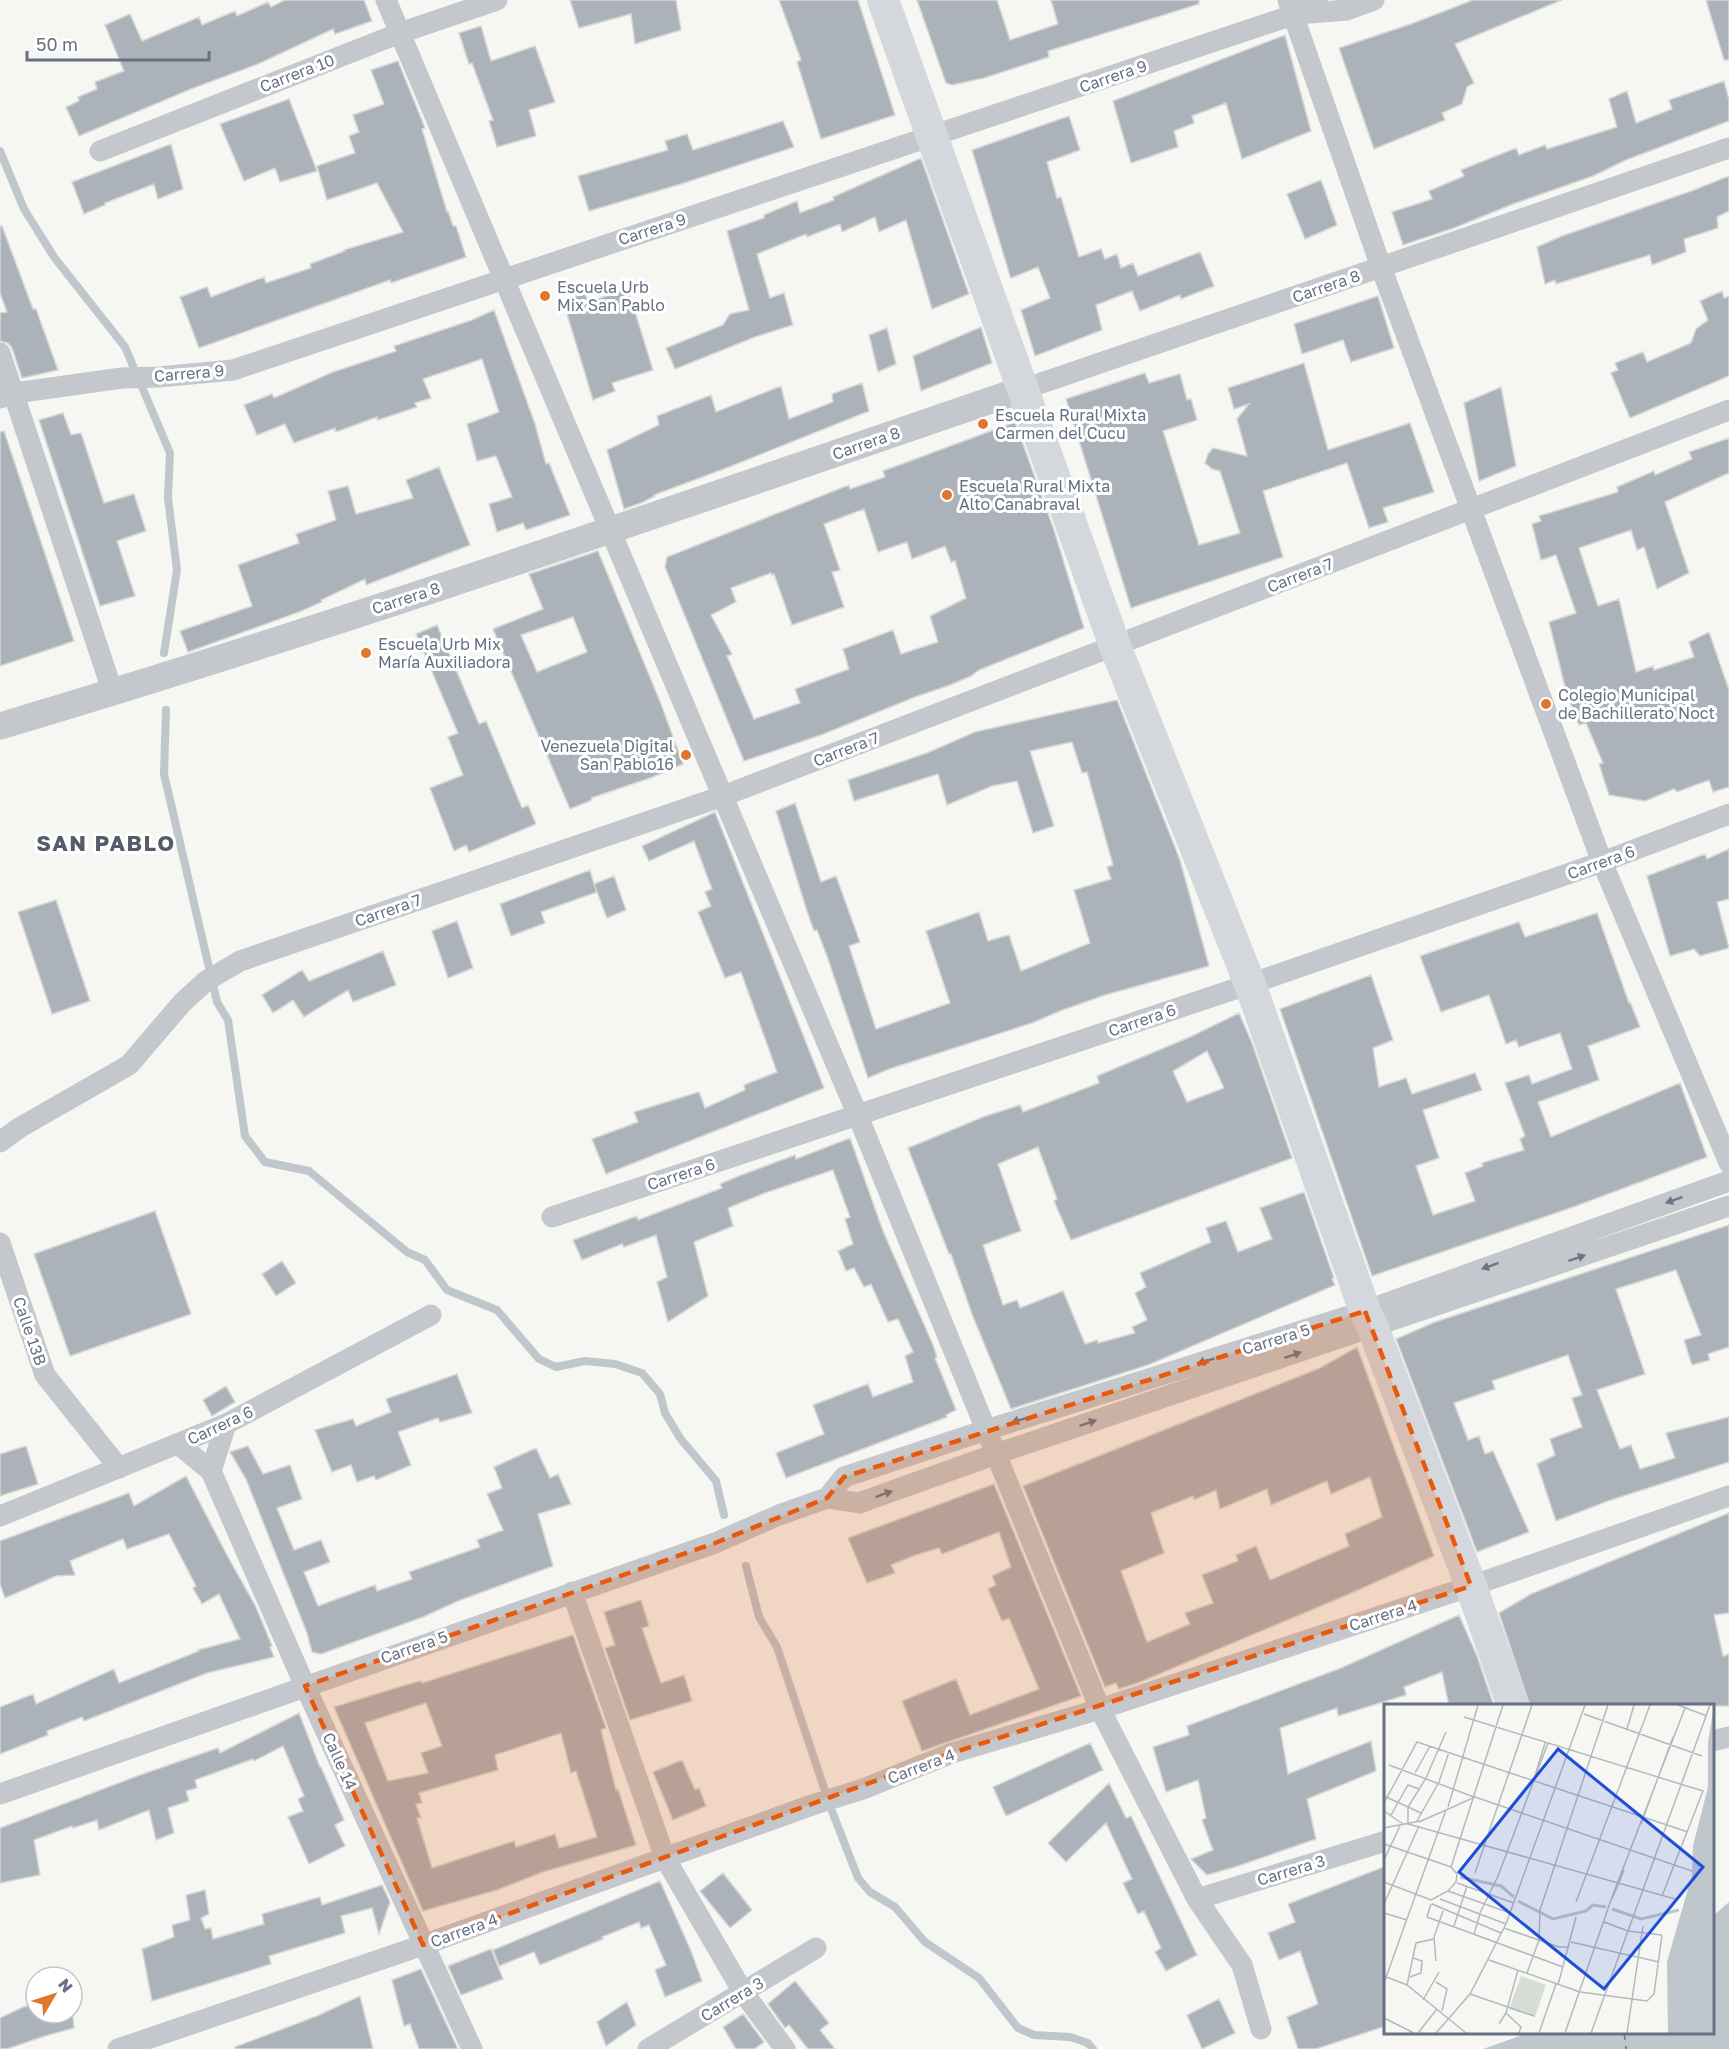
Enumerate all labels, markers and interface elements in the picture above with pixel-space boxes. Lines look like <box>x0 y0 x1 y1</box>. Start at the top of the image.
scale bar <box>27 24 208 62</box>
text: 50 m <box>36 33 78 55</box>
street label: Carrera 10 <box>257 50 337 96</box>
street label: Carrera 9 <box>1076 55 1150 97</box>
street label: Carrera 9 <box>615 209 689 249</box>
street label: Carrera 8 <box>1289 265 1363 307</box>
place label: Escuela Urb Mix San Pablo <box>557 277 665 315</box>
marker: Escuela Urb Mix San Pablo <box>538 289 552 303</box>
street label: Carrera 9 <box>153 360 225 386</box>
place label: Escuela Rural Mixta Carmen del Cucu <box>995 405 1146 443</box>
marker: Escuela Rural Mixta Carmen del Cucu <box>976 417 990 431</box>
street label: Carrera 8 <box>829 422 903 464</box>
place label: Escuela Rural Mixta Alto Canabraval <box>959 476 1110 514</box>
marker: Escuela Rural Mixta Alto Canabraval <box>940 488 954 502</box>
street label: Carrera 7 <box>1264 553 1336 597</box>
street label: Carrera 8 <box>369 578 443 618</box>
place label: Escuela Urb Mix María Auxiliadora <box>378 634 511 672</box>
marker: Escuela Urb Mix María Auxiliadora <box>359 646 373 660</box>
place label: Colegio Municipal de Bachillerato Noct <box>1558 685 1715 723</box>
marker: Colegio Municipal de Bachillerato Noct <box>1539 697 1553 711</box>
street label: Carrera 7 <box>810 727 882 771</box>
place label: Venezuela Digital San Pablo16 <box>540 736 674 774</box>
marker: Venezuela Digital San Pablo16 <box>679 748 693 762</box>
district label: SAN PABLO <box>36 829 176 856</box>
street label: Carrera 6 <box>1565 841 1637 883</box>
street label: Carrera 7 <box>352 889 424 931</box>
street label: Carrera 6 <box>1105 999 1179 1041</box>
street label: Carrera 6 <box>644 1154 718 1194</box>
one-way arrow <box>1665 1196 1683 1206</box>
one-way arrow <box>1568 1252 1586 1262</box>
one-way arrow <box>1481 1262 1499 1272</box>
street label: Calle 13B <box>9 1294 51 1368</box>
street label: Carrera 5 <box>1240 1319 1312 1359</box>
one-way arrow <box>1284 1349 1302 1359</box>
one-way arrow <box>1197 1357 1215 1366</box>
street label: Carrera 6 <box>184 1401 256 1449</box>
one-way arrow <box>1011 1415 1029 1425</box>
one-way arrow <box>1079 1418 1097 1428</box>
one-way arrow <box>875 1488 893 1498</box>
street label: Carrera 4 <box>1346 1595 1420 1635</box>
street label: Carrera 5 <box>378 1626 450 1668</box>
inset map <box>1384 1704 1714 2034</box>
street label: Calle 14 <box>318 1729 362 1793</box>
street label: Carrera 4 <box>885 1744 957 1788</box>
street label: Carrera 3 <box>1255 1850 1327 1890</box>
street label: Carrera 4 <box>427 1909 501 1951</box>
north arrow <box>24 1965 84 2025</box>
street label: Carrera 3 <box>697 1972 767 2026</box>
text: N <box>54 1975 77 1997</box>

